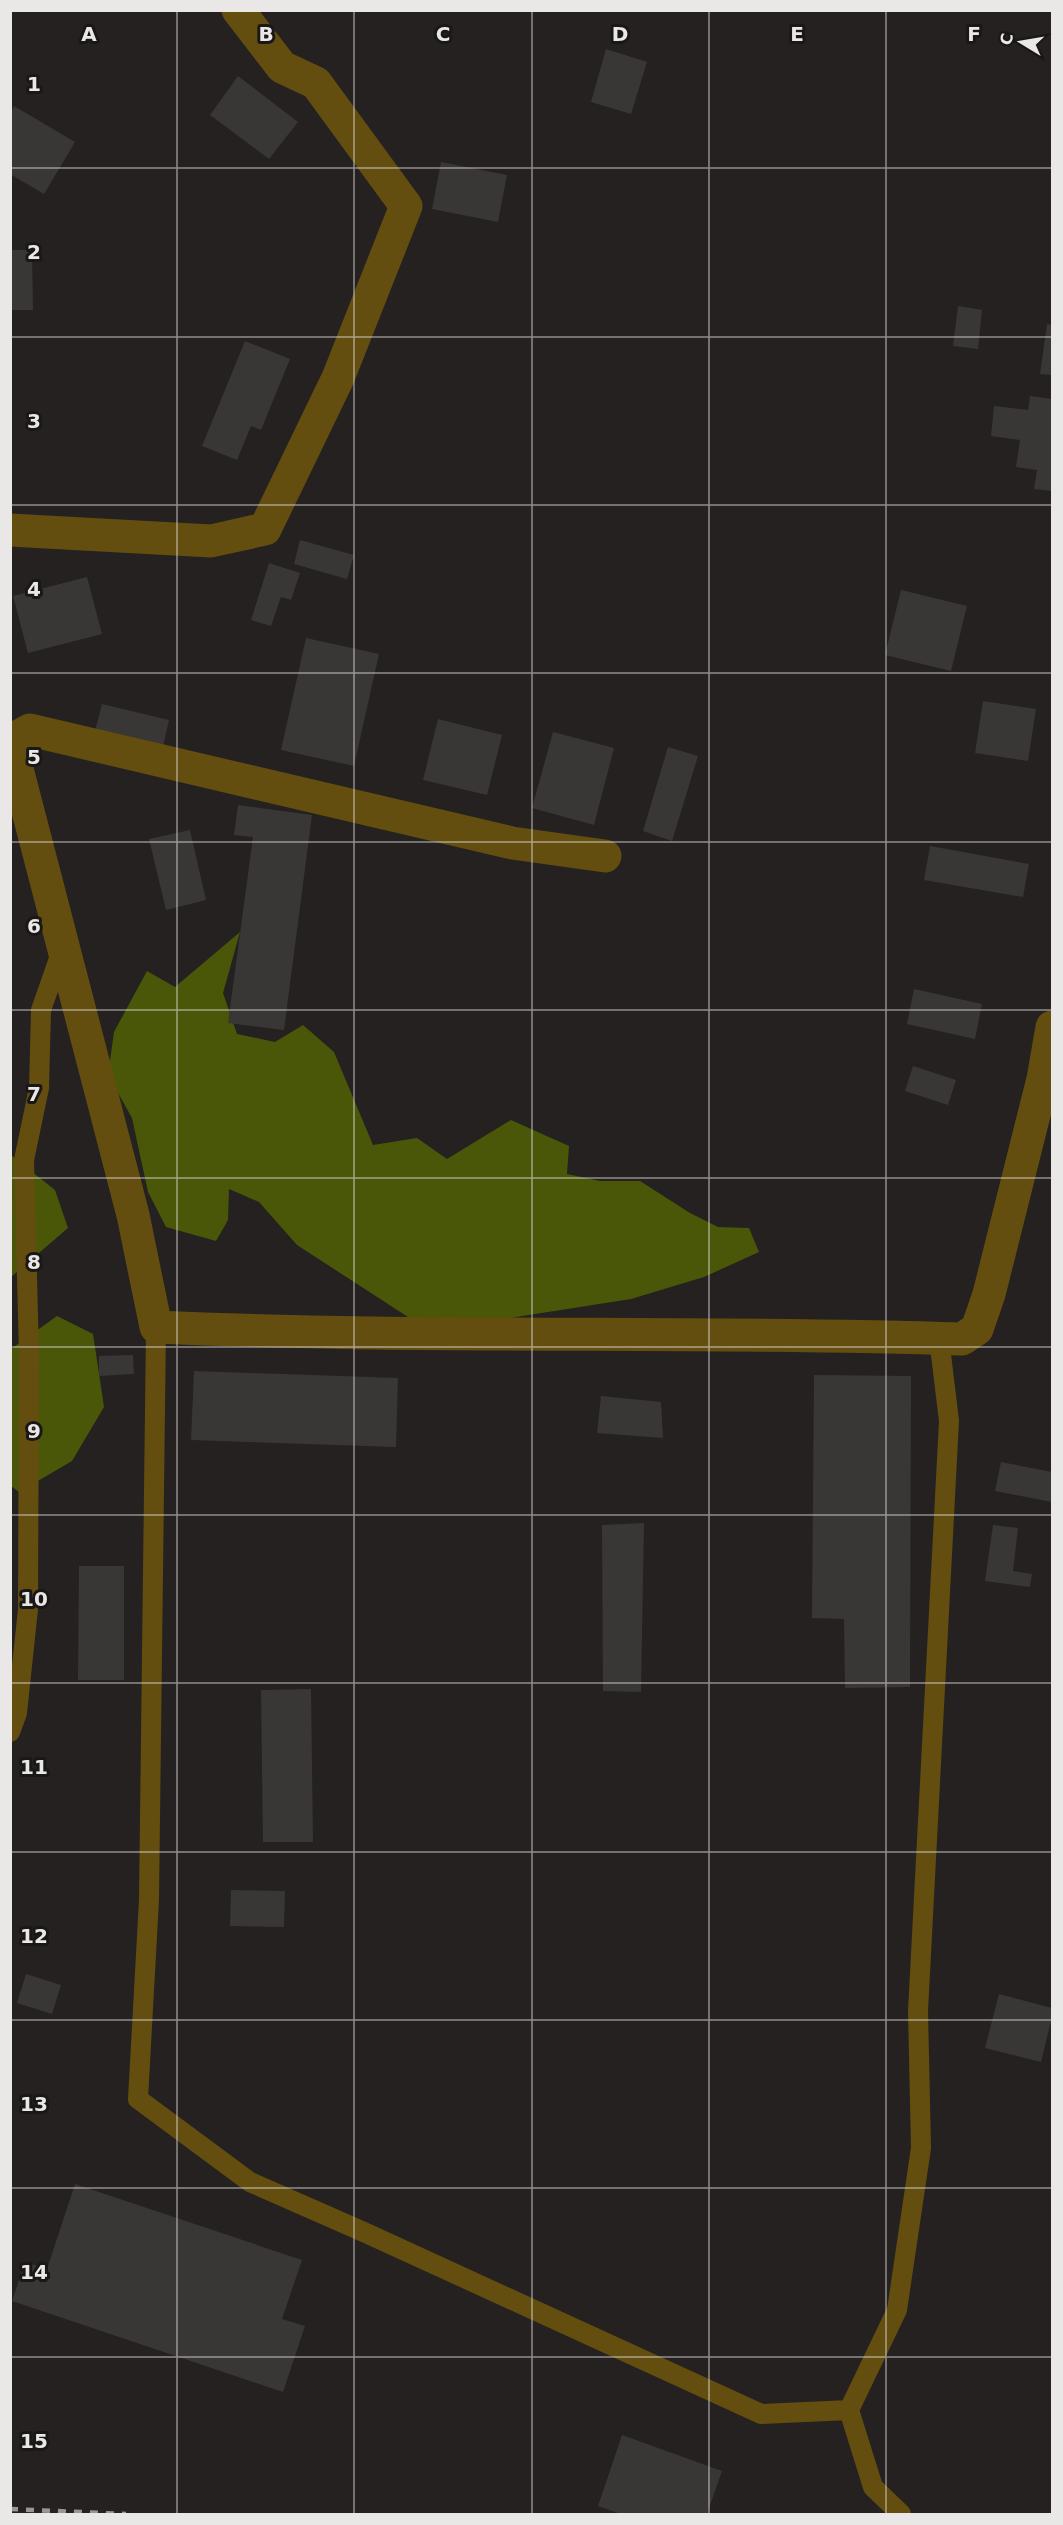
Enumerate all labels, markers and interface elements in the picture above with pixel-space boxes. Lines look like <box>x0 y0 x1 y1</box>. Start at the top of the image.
north arrow <box>991 12 1051 72</box>
text: A <box>81 22 97 46</box>
text: B <box>258 22 274 46</box>
text: C <box>436 22 450 46</box>
text: D <box>612 22 628 46</box>
text: E <box>790 22 804 46</box>
text: F <box>967 22 981 46</box>
text: С <box>996 32 1017 47</box>
text: 1 <box>27 72 41 96</box>
text: 2 <box>27 240 41 264</box>
text: 3 <box>27 409 41 433</box>
text: 4 <box>27 577 41 601</box>
text: 5 <box>27 745 41 769</box>
text: 6 <box>27 914 41 938</box>
text: 7 <box>27 1082 41 1106</box>
text: 8 <box>27 1250 41 1274</box>
text: 9 <box>27 1419 41 1443</box>
text: 10 <box>20 1587 48 1611</box>
text: 11 <box>20 1755 48 1779</box>
text: 12 <box>20 1924 48 1948</box>
text: 13 <box>20 2092 48 2116</box>
text: 14 <box>20 2260 48 2284</box>
text: 15 <box>20 2429 48 2453</box>

